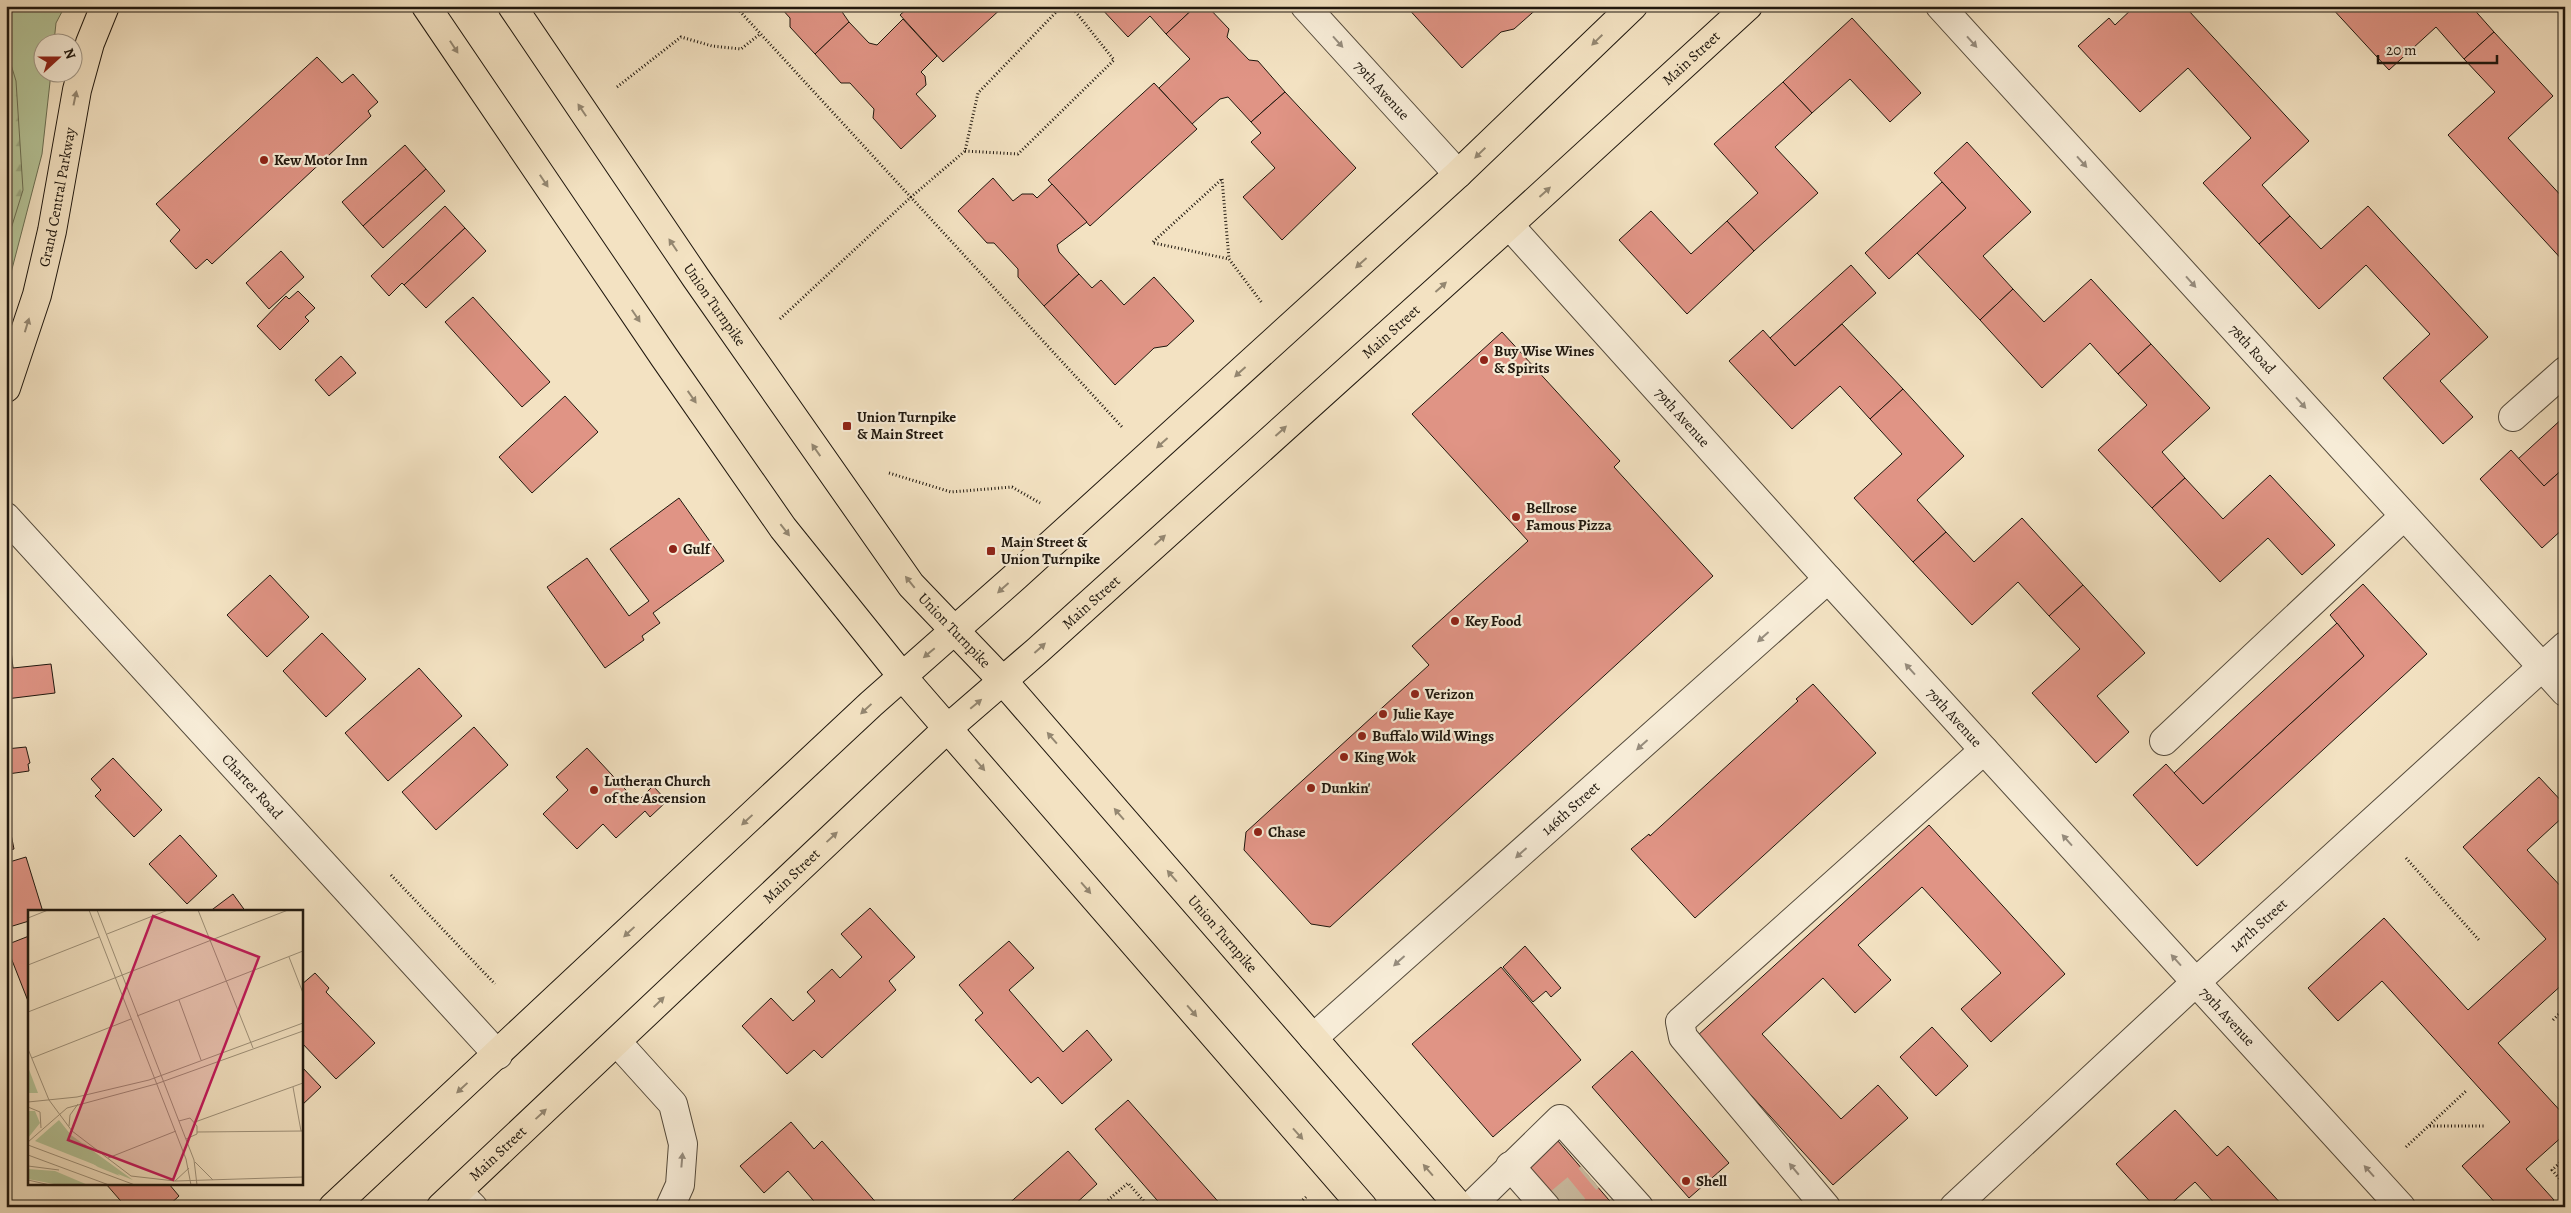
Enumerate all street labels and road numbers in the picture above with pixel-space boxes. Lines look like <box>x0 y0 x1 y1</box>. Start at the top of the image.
street label: Main Street <box>1658 26 1724 90</box>
street label: 79th Avenue <box>1350 56 1414 125</box>
street label: Grand Central Parkway <box>34 125 80 269</box>
street label: Union Turnpike <box>679 259 751 350</box>
street label: Main Street <box>1358 300 1424 363</box>
street label: 78th Road <box>2225 320 2281 379</box>
street label: 79th Avenue <box>1650 383 1715 452</box>
street label: Main Street <box>1058 571 1125 634</box>
street label: Union Turnpike <box>914 588 995 672</box>
street label: 79th Avenue <box>1922 683 1987 752</box>
street label: Charter Road <box>217 749 288 824</box>
street label: 146th Street <box>1537 777 1604 840</box>
street label: Main Street <box>758 844 824 908</box>
street label: Union Turnpike <box>1183 891 1262 977</box>
street label: 147th Street <box>2225 894 2292 956</box>
street label: 79th Avenue <box>2195 983 2260 1051</box>
street label: Main Street <box>465 1121 531 1185</box>

